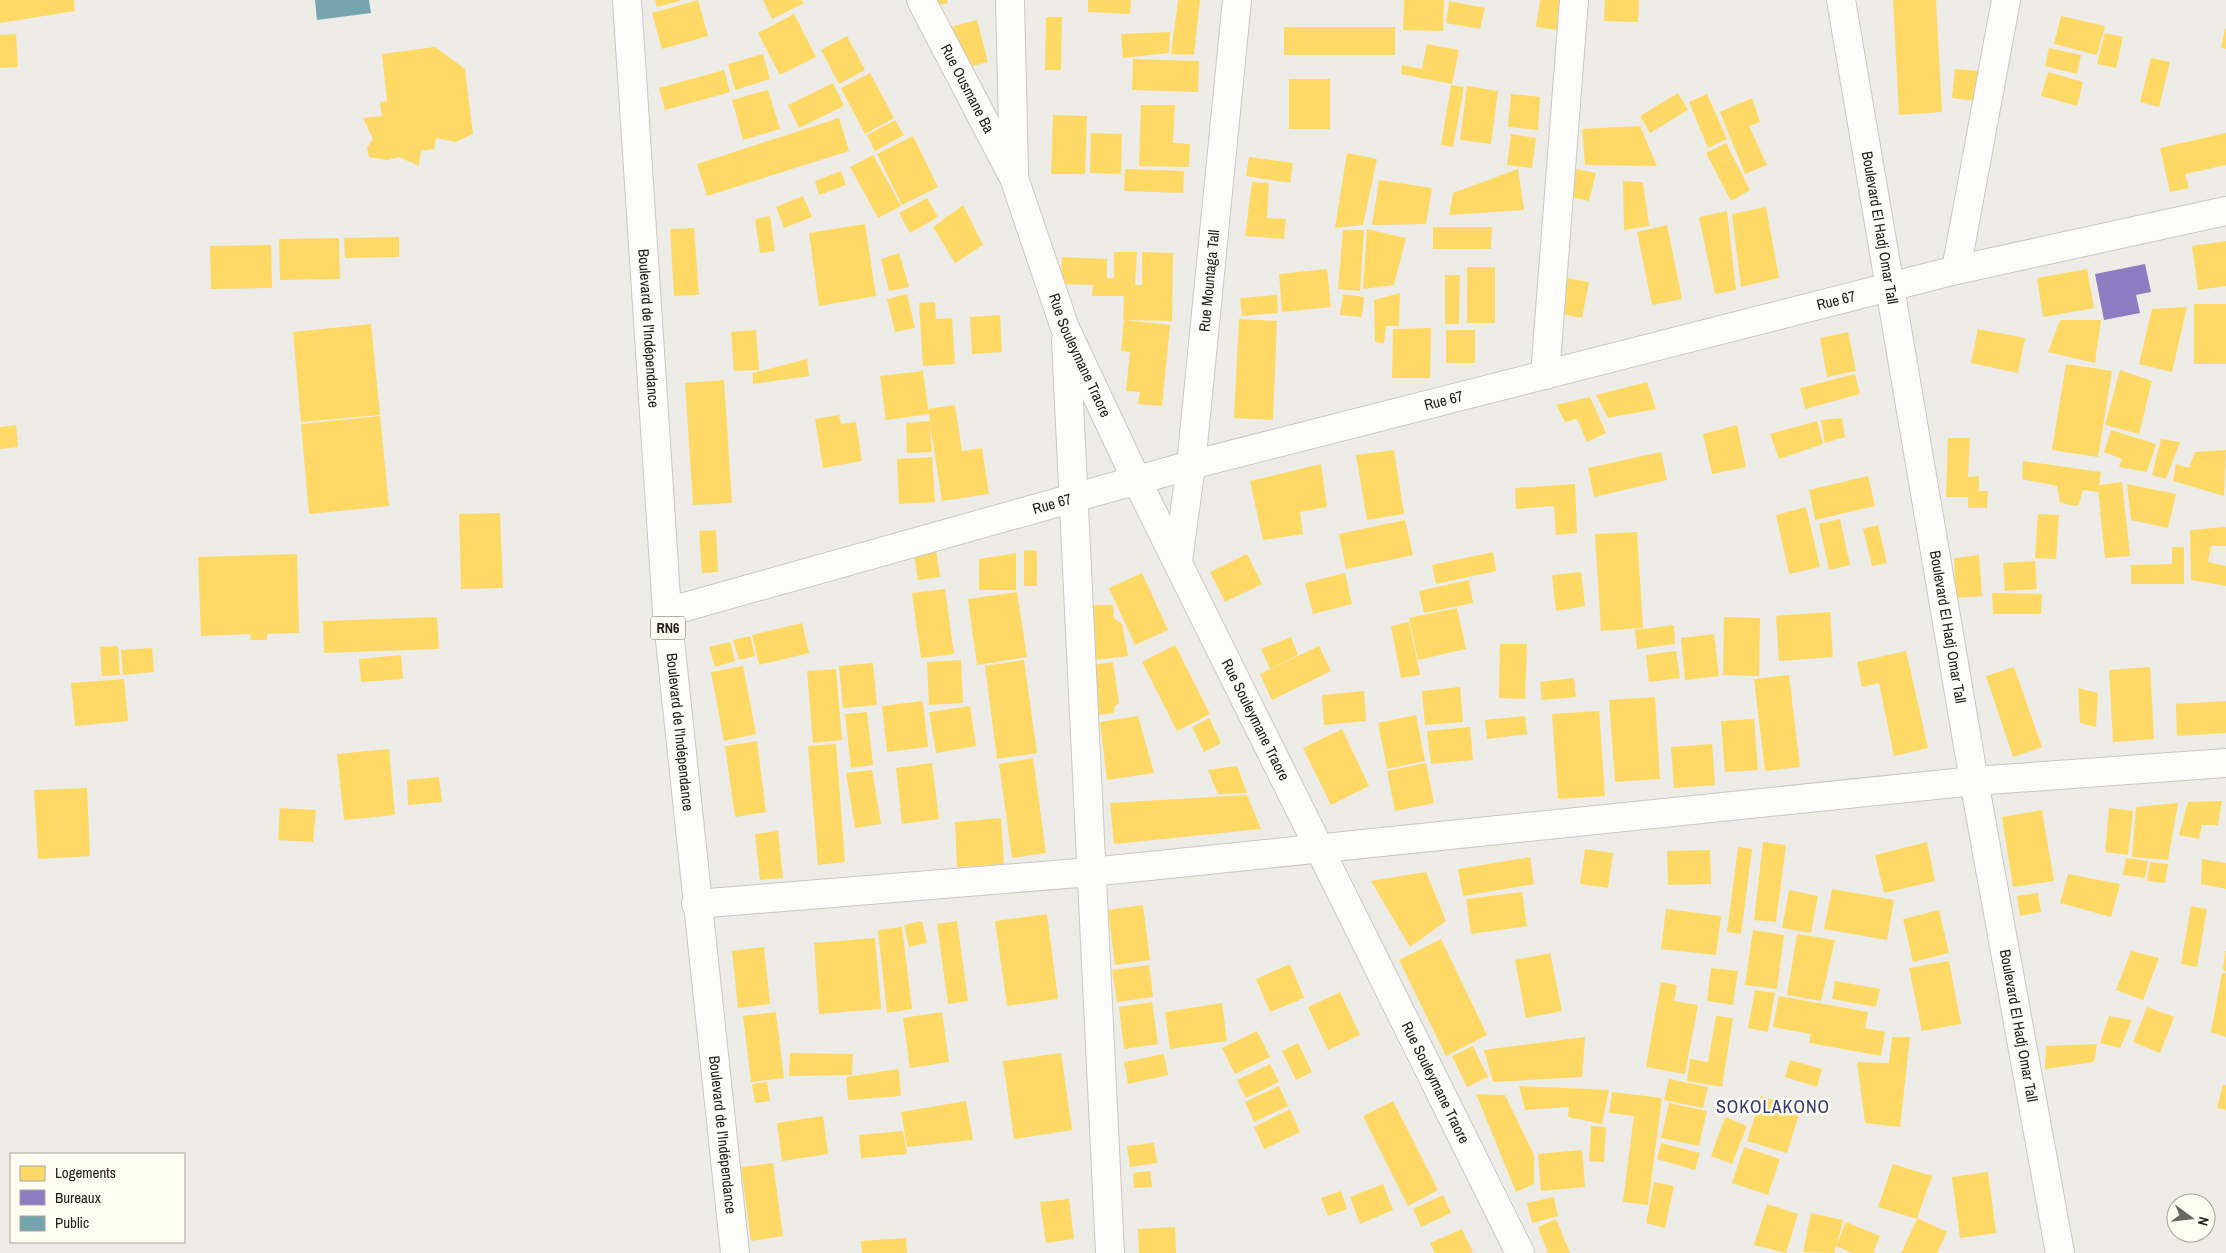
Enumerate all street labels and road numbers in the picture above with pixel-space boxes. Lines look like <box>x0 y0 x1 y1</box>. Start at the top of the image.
street label: Rue Ousmane Ba <box>936 40 1000 137</box>
street label: Boulevard El Hadj Omar Tall <box>1857 150 1904 306</box>
street label: Rue Mountaga Tall <box>1193 229 1224 333</box>
street label: Boulevard de l'Indépendance <box>633 248 665 408</box>
street label: Rue 67 <box>1814 285 1858 315</box>
street label: Rue Souleymane Traore <box>1044 290 1116 421</box>
street label: Rue 67 <box>1422 385 1466 415</box>
street label: Rue 67 <box>1030 488 1074 519</box>
street label: Boulevard El Hadj Omar Tall <box>1925 549 1972 705</box>
road number: RN6 <box>650 616 686 640</box>
street label: Boulevard de l'Indépendance <box>661 652 699 812</box>
street label: Rue Souleymane Traore <box>1217 655 1295 784</box>
street label: Boulevard El Hadj Omar Tall <box>1995 948 2043 1104</box>
street label: Rue Souleymane Traore <box>1397 1018 1475 1147</box>
street label: Boulevard de l'Indépendance <box>704 1055 742 1215</box>

